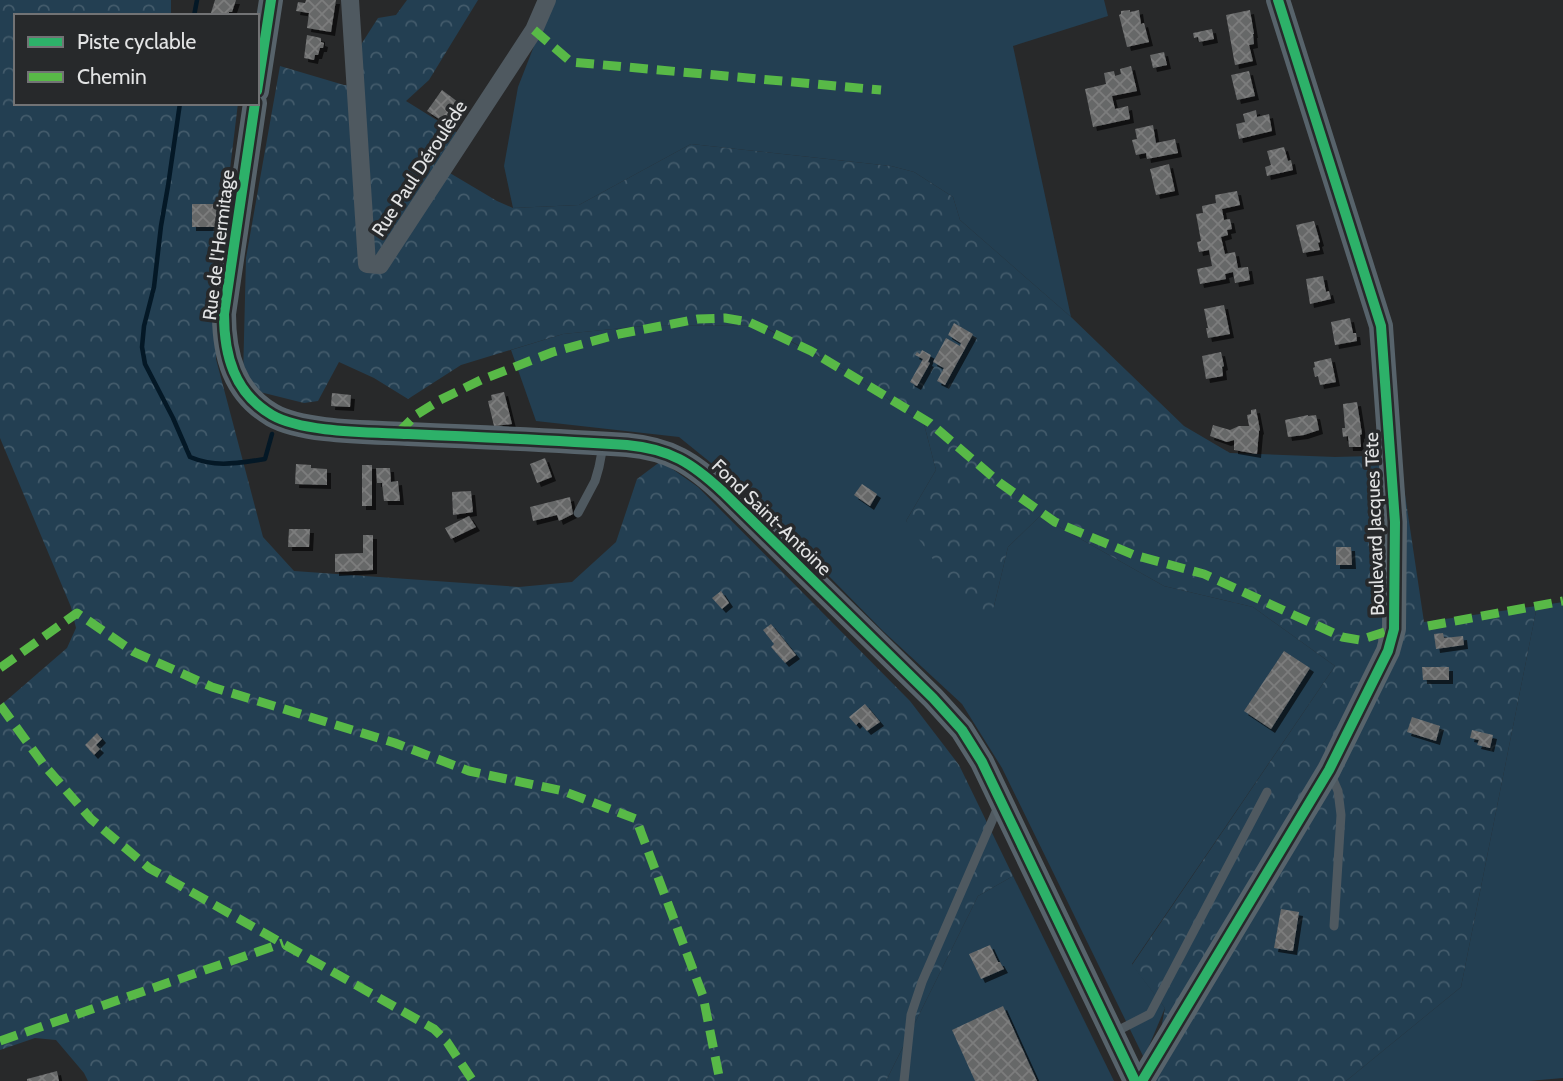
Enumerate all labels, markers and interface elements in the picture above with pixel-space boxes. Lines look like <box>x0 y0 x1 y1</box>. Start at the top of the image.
legend <box>14 14 259 105</box>
text: Piste cyclable <box>77 29 197 54</box>
text: Chemin <box>77 64 147 89</box>
street label: Rue Paul Déroulède <box>367 96 472 241</box>
street label: Rue de l'Hermitage <box>198 168 239 322</box>
street label: Boulevard Jacques Tête <box>1360 431 1389 616</box>
street label: Fond Saint-Antoine <box>707 454 836 581</box>

